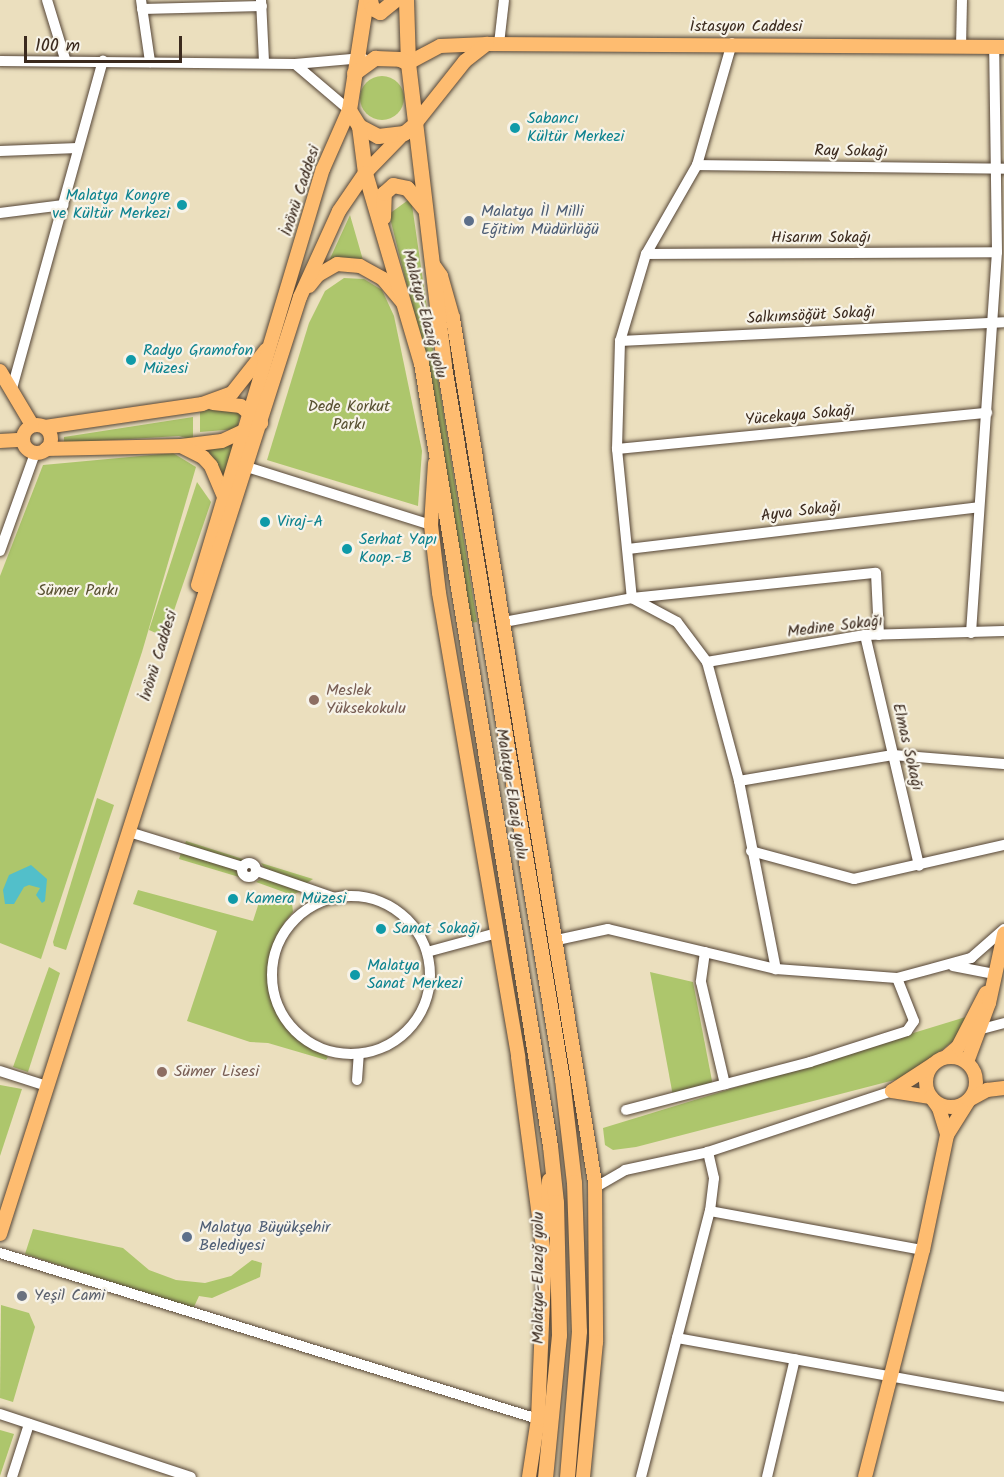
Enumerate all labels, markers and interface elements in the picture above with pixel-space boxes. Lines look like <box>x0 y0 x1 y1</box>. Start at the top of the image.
street label: İstasyon Caddesi <box>690 17 802 37</box>
scale bar <box>27 24 184 62</box>
text: 100 m <box>35 32 80 61</box>
place label: Sabancı Kültür Merkezi <box>527 109 624 147</box>
marker: Sabancı Kültür Merkezi <box>508 121 522 135</box>
street label: Ray Sokağı <box>814 142 888 162</box>
street label: İnönü Caddesi <box>277 143 325 239</box>
place label: Malatya Kongre ve Kültür Merkezi <box>52 186 170 224</box>
marker: Malatya Kongre ve Kültür Merkezi <box>175 198 189 212</box>
place label: Malatya İl Milli Eğitim Müdürlüğü <box>481 202 599 240</box>
marker: Malatya İl Milli Eğitim Müdürlüğü <box>462 214 476 228</box>
street label: Hisarım Sokağı <box>771 228 871 248</box>
street label: Malatya-Elazığ yolu <box>398 248 450 380</box>
street label: Salkımsöğüt Sokağı <box>746 303 876 329</box>
place label: Radyo Gramofon Müzesi <box>143 341 253 379</box>
marker: Radyo Gramofon Müzesi <box>124 353 138 367</box>
park label: Dede Korkut Parkı <box>308 397 390 435</box>
street label: Yücekaya Sokağı <box>744 402 856 430</box>
street label: Ayva Sokağı <box>760 498 842 526</box>
place label: Viraj-A <box>277 512 323 532</box>
marker: Viraj-A <box>258 515 272 529</box>
place label: Serhat Yapı Koop.-B <box>359 530 437 568</box>
marker: Serhat Yapı Koop.-B <box>340 542 354 556</box>
park label: Sümer Parkı <box>38 581 118 601</box>
street label: İnönü Caddesi <box>136 608 182 704</box>
street label: Medine Sokağı <box>786 612 884 642</box>
place label: Meslek Yüksekokulu <box>326 681 406 719</box>
marker: Meslek Yüksekokulu <box>307 693 321 707</box>
street label: Elmas Sokağı <box>888 701 926 793</box>
street label: Malatya-Elazığ yolu <box>491 727 531 861</box>
place label: Kamera Müzesi <box>245 889 346 909</box>
marker: Kamera Müzesi <box>226 892 240 906</box>
place label: Sanat Sokağı <box>393 919 480 939</box>
marker: Sanat Sokağı <box>374 922 388 936</box>
place label: Malatya Sanat Merkezi <box>367 956 462 994</box>
marker: Malatya Sanat Merkezi <box>348 968 362 982</box>
place label: Sümer Lisesi <box>174 1062 259 1082</box>
marker: Sümer Lisesi <box>155 1065 169 1079</box>
street label: Malatya-Elazığ yolu <box>529 1212 549 1344</box>
place label: Malatya Büyükşehir Belediyesi <box>199 1218 330 1256</box>
marker: Malatya Büyükşehir Belediyesi <box>180 1230 194 1244</box>
place label: Yeşil Cami <box>34 1286 105 1306</box>
marker: Yeşil Cami <box>15 1289 29 1303</box>

